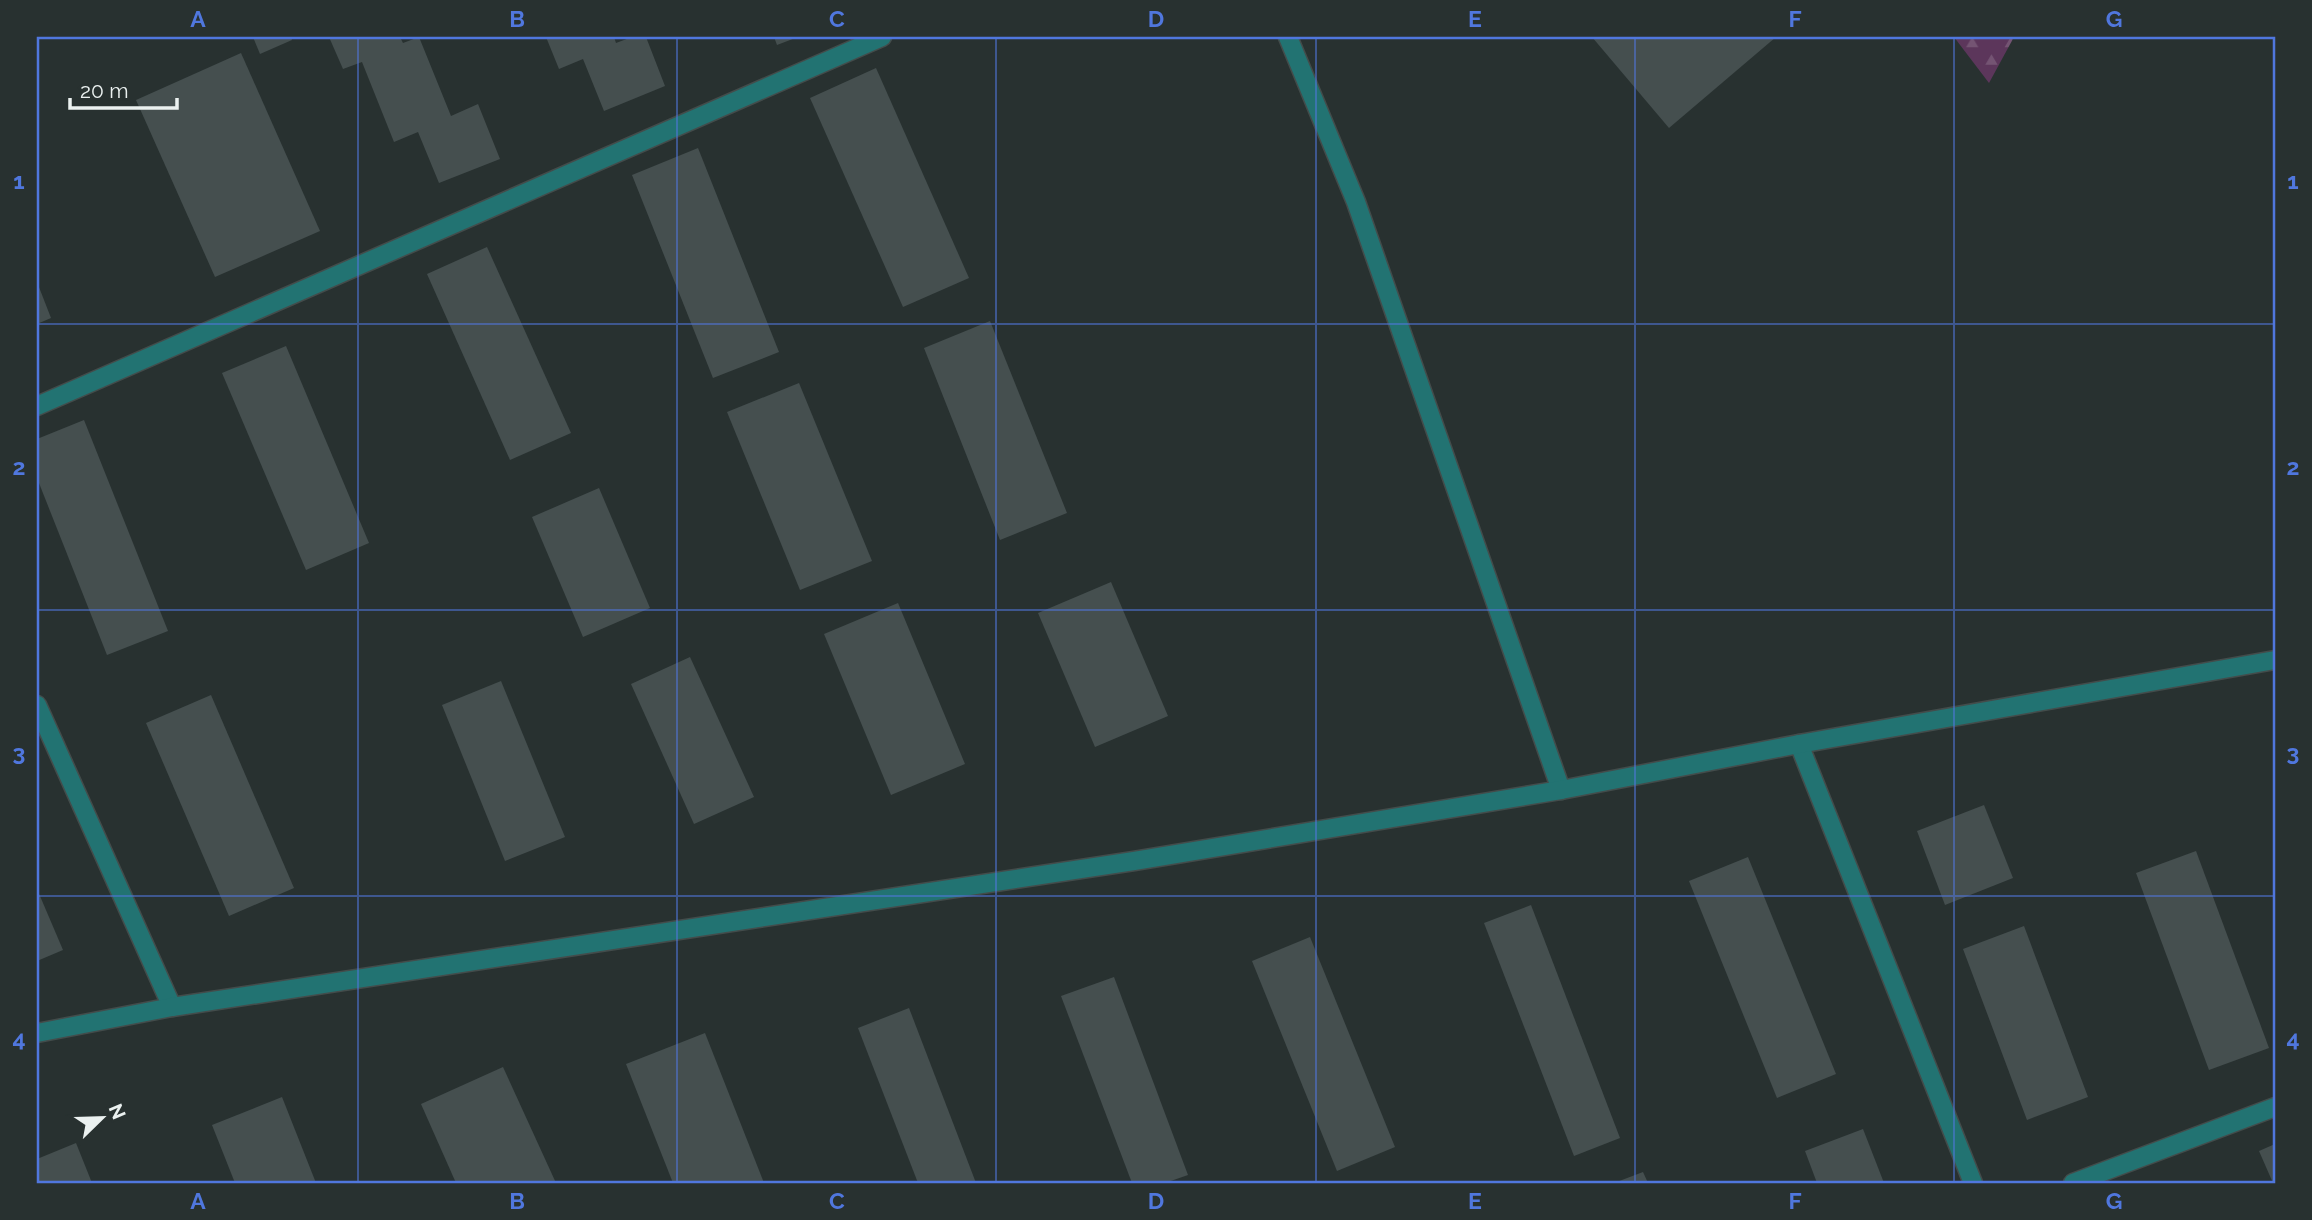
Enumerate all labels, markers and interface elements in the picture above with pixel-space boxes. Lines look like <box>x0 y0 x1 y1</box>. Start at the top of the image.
text: A <box>190 5 206 32</box>
text: B <box>509 5 525 32</box>
text: C <box>829 5 845 32</box>
text: D <box>1148 5 1164 32</box>
text: E <box>1468 5 1482 32</box>
text: F <box>1788 5 1802 32</box>
text: G <box>2106 5 2122 32</box>
scale bar <box>70 66 177 110</box>
text: 20 m <box>80 78 128 103</box>
text: 1 <box>13 167 25 194</box>
text: 1 <box>2287 167 2299 194</box>
text: 2 <box>13 453 25 480</box>
text: 2 <box>2287 453 2299 480</box>
text: 3 <box>13 739 25 766</box>
text: 3 <box>2287 739 2299 766</box>
text: 4 <box>12 1025 26 1052</box>
text: 4 <box>2286 1025 2300 1052</box>
north arrow <box>66 1084 136 1154</box>
text: N <box>105 1100 131 1122</box>
text: A <box>190 1187 206 1214</box>
text: B <box>509 1187 525 1214</box>
text: C <box>829 1187 845 1214</box>
text: D <box>1148 1187 1164 1214</box>
text: E <box>1468 1187 1482 1214</box>
text: F <box>1788 1187 1802 1214</box>
text: G <box>2106 1187 2122 1214</box>

